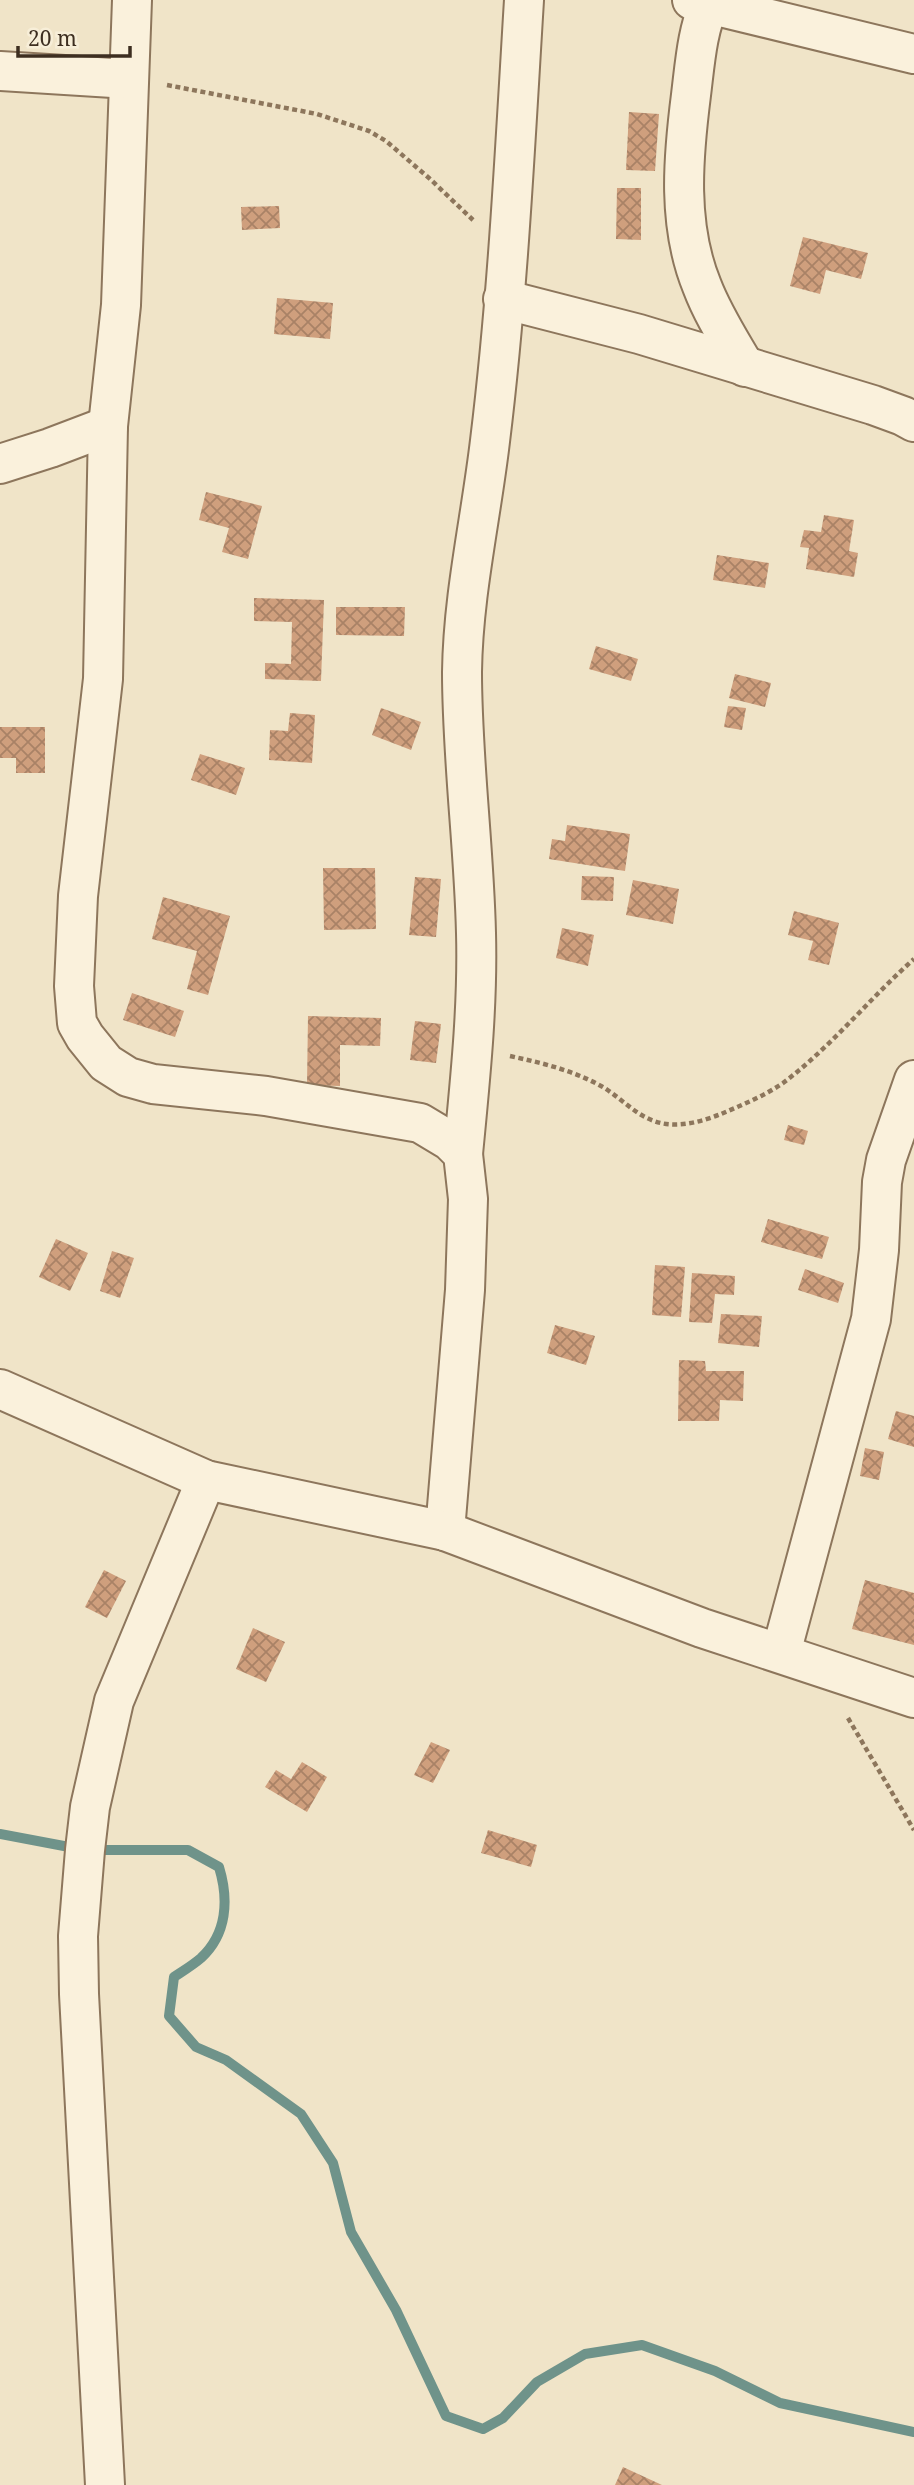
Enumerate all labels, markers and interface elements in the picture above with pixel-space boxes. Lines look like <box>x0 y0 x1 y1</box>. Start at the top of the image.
scale bar <box>18 14 130 58</box>
text: 20 m <box>28 24 77 52</box>

